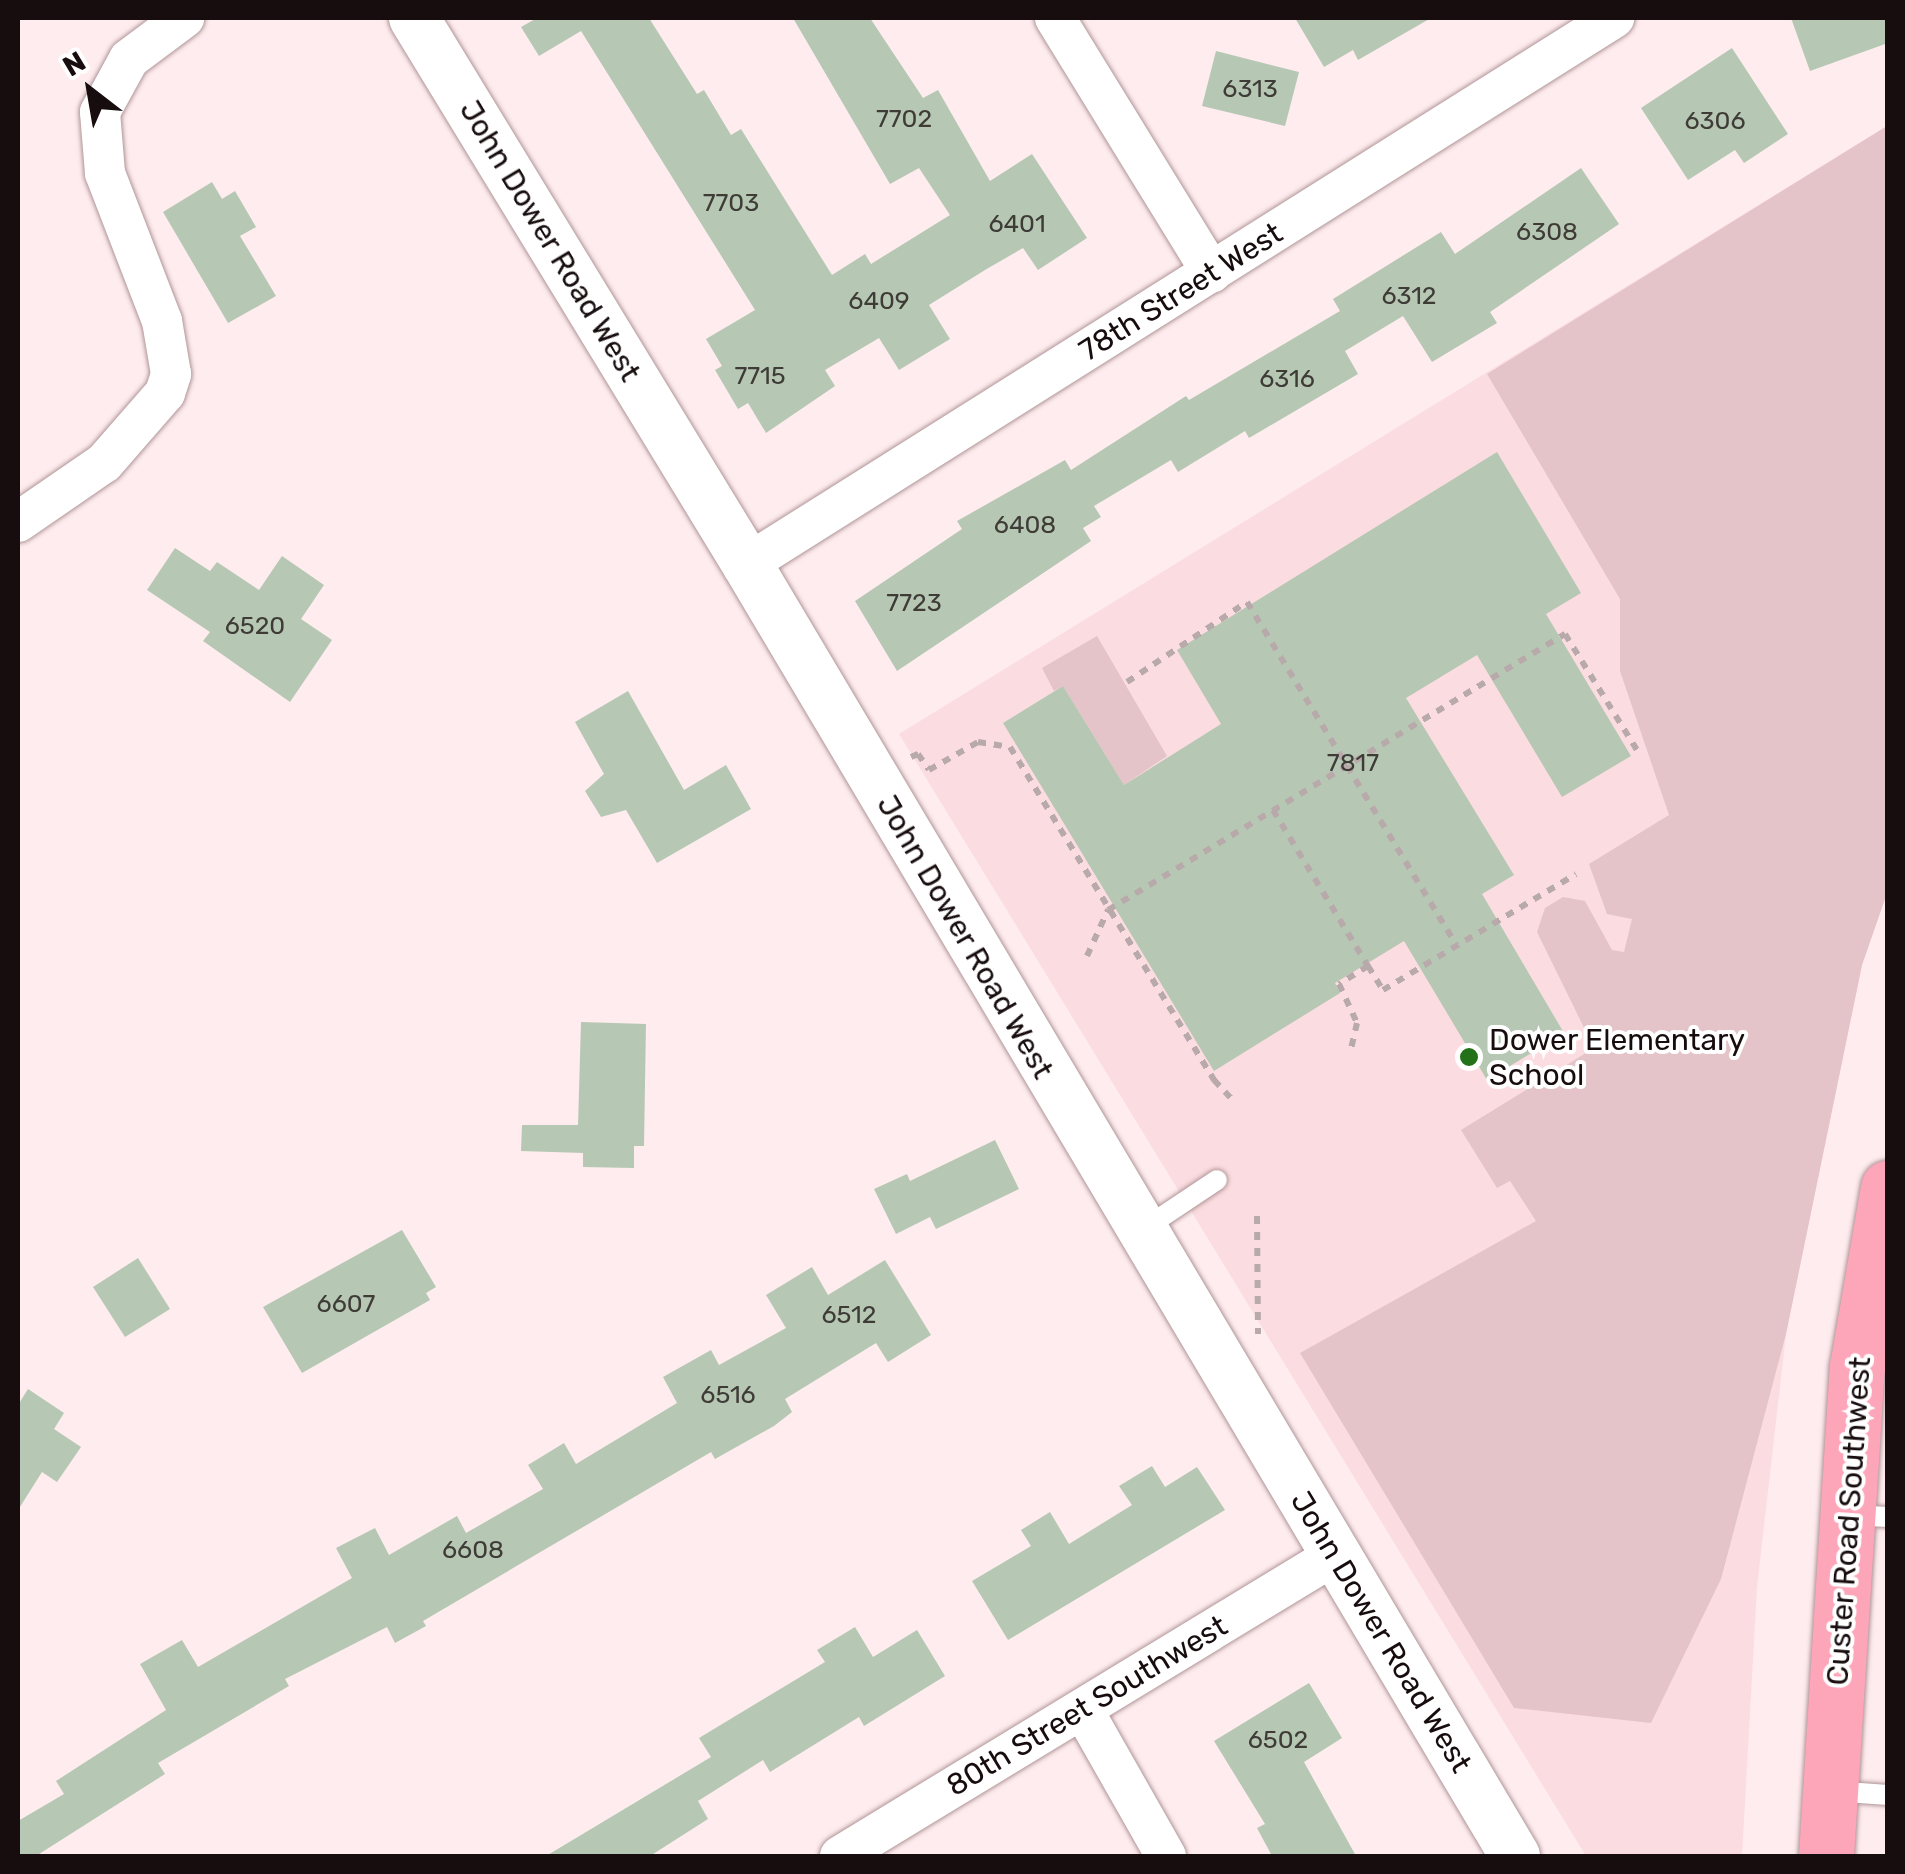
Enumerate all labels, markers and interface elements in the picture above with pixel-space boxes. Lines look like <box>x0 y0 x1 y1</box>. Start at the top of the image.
north arrow <box>40 40 140 140</box>
text: N <box>57 45 91 83</box>
house number: 6313 <box>1222 74 1278 104</box>
street label: John Dower Road West <box>452 94 648 388</box>
house number: 7702 <box>876 104 932 134</box>
house number: 6306 <box>1684 106 1746 136</box>
house number: 7703 <box>703 188 759 218</box>
house number: 6401 <box>988 209 1046 239</box>
street label: 78th Street West <box>1073 215 1289 369</box>
house number: 6308 <box>1516 217 1578 247</box>
house number: 6312 <box>1381 281 1437 311</box>
house number: 6409 <box>848 286 910 316</box>
house number: 7715 <box>734 361 786 391</box>
house number: 6316 <box>1259 364 1315 394</box>
house number: 6408 <box>994 510 1056 540</box>
house number: 7723 <box>886 588 942 618</box>
house number: 6520 <box>225 611 285 641</box>
house number: 7817 <box>1327 748 1379 778</box>
street label: John Dower Road West <box>869 788 1061 1086</box>
place label: Dower Elementary School <box>1489 1022 1746 1092</box>
marker: Dower Elementary School <box>1458 1046 1480 1068</box>
house number: 6607 <box>317 1289 375 1319</box>
house number: 6512 <box>822 1300 876 1330</box>
street label: Custer Road Southwest <box>1820 1355 1878 1687</box>
house number: 6516 <box>700 1380 756 1410</box>
street label: John Dower Road West <box>1283 1485 1479 1779</box>
house number: 6608 <box>442 1535 504 1565</box>
street label: 80th Street Southwest <box>940 1608 1234 1804</box>
house number: 6502 <box>1248 1725 1308 1755</box>

